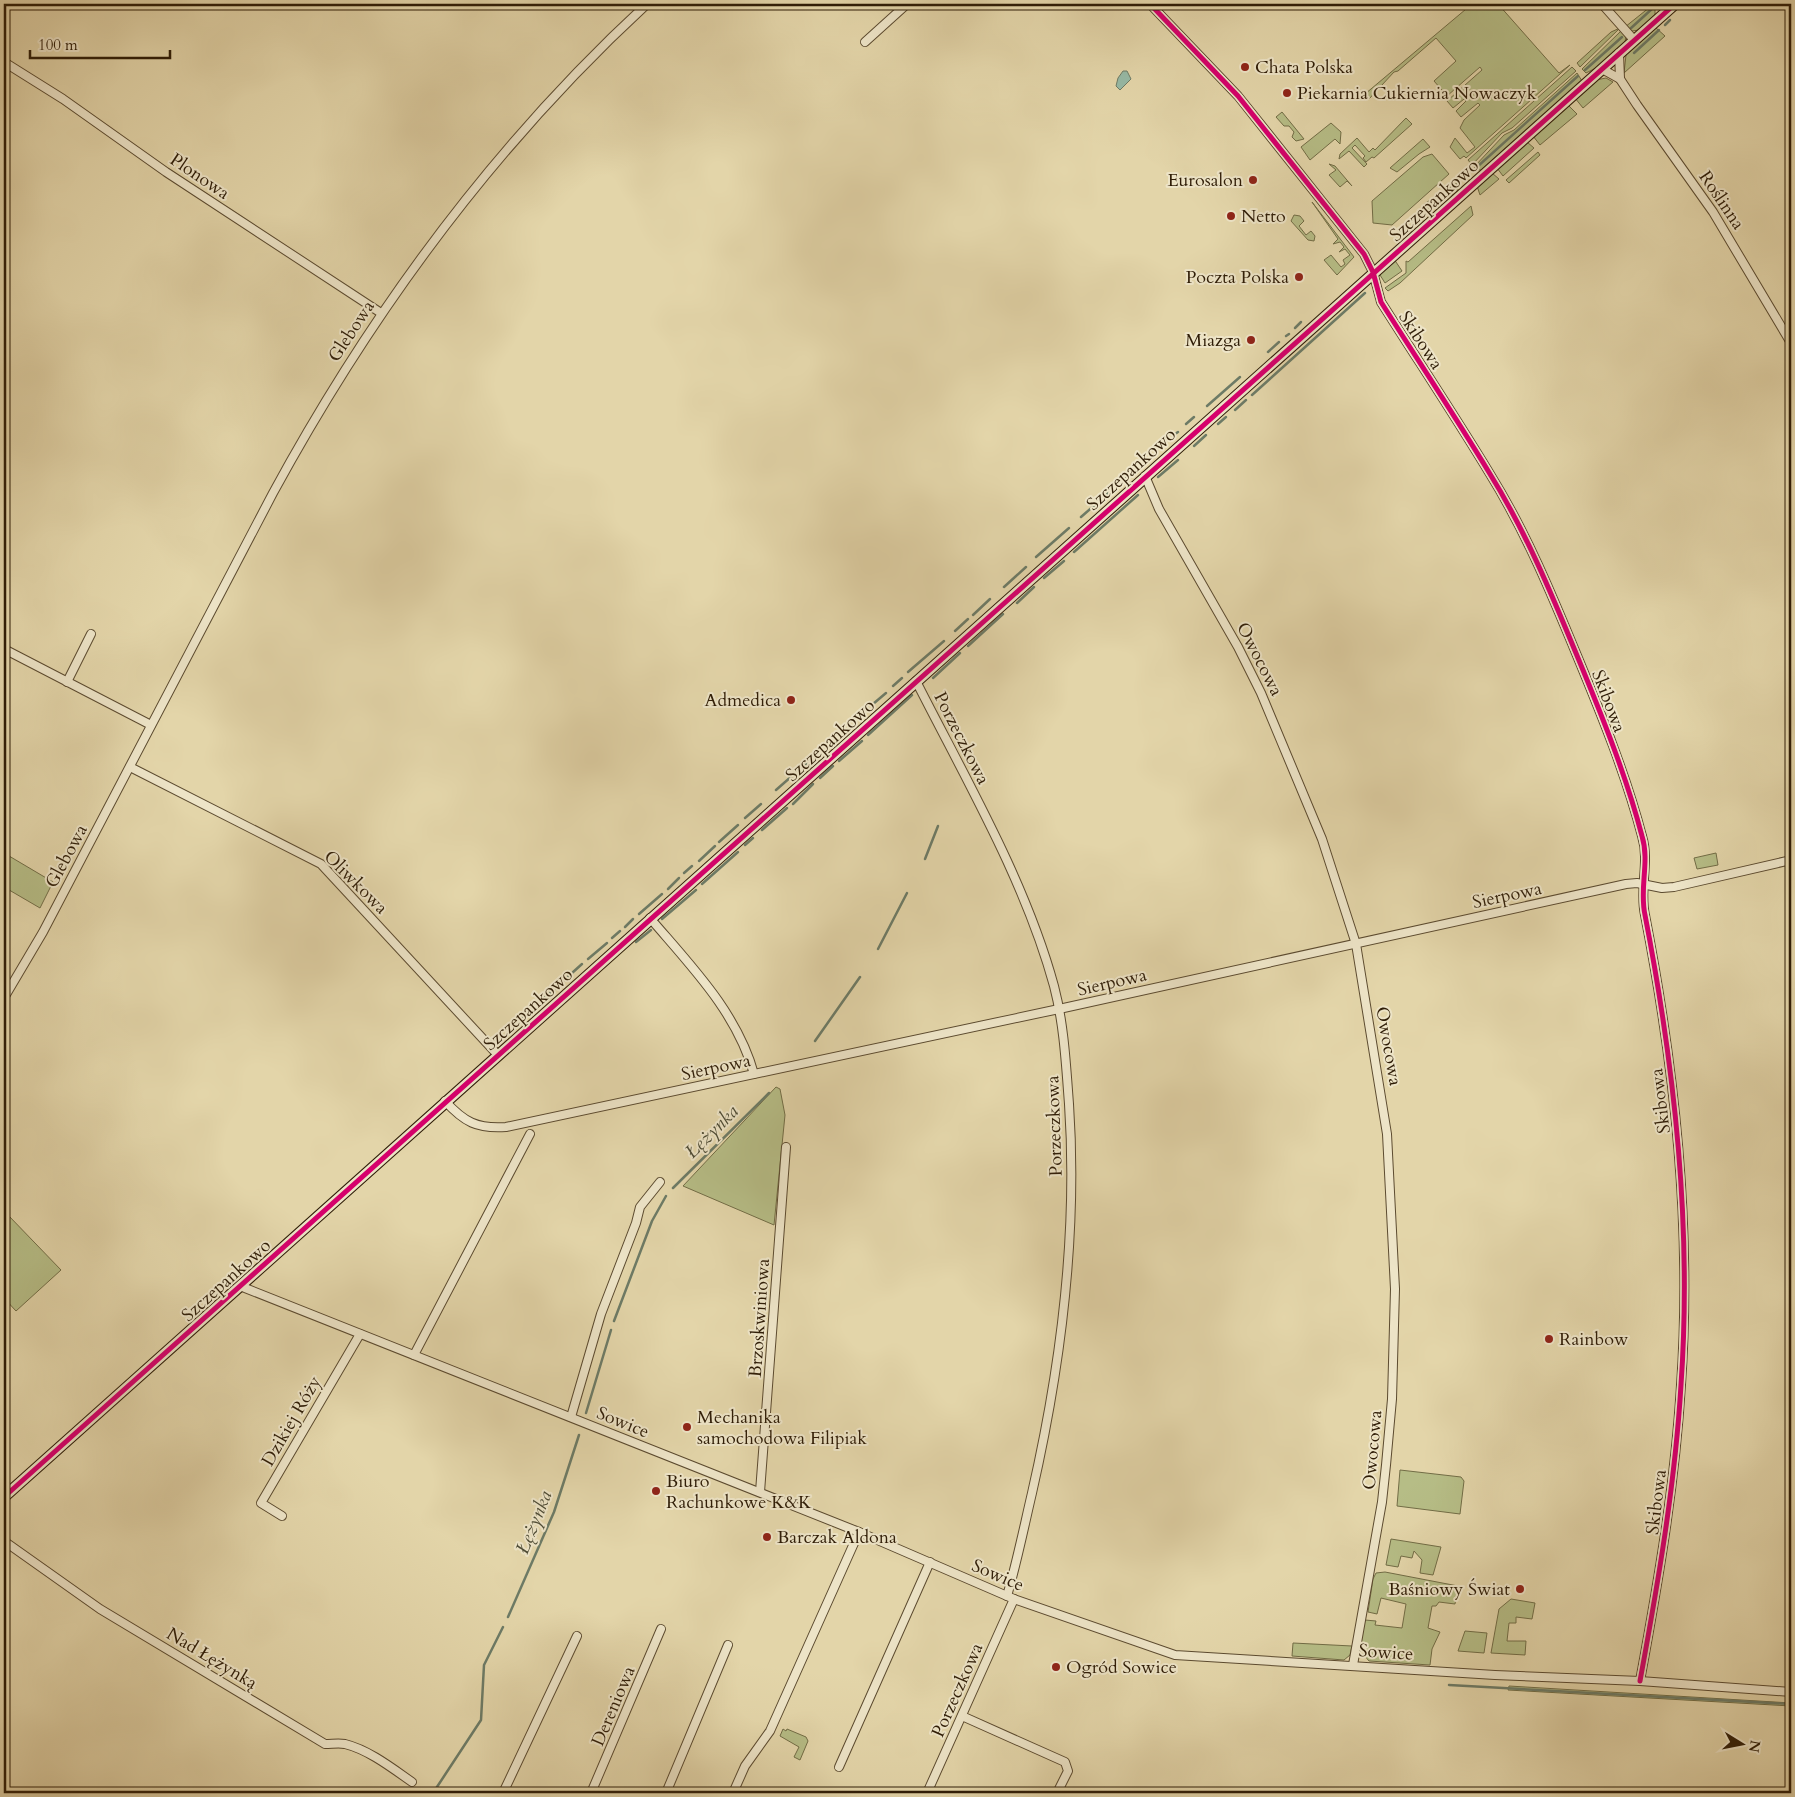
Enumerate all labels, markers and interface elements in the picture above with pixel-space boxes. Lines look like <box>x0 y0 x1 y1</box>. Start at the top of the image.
scale bar <box>30 28 170 60</box>
text: 100 m <box>38 35 78 55</box>
place label: Chata Polska <box>1255 55 1353 80</box>
marker: Chata Polska <box>1239 61 1251 73</box>
place label: Piekarnia Cukiernia Nowaczyk <box>1297 81 1537 106</box>
marker: Piekarnia Cukiernia Nowaczyk <box>1281 87 1293 99</box>
street label: Plonowa <box>165 147 235 206</box>
street label: Szczepankowo <box>1384 153 1485 247</box>
street label: Roślinna <box>1693 166 1751 235</box>
place label: Eurosalon <box>1167 168 1244 193</box>
marker: Eurosalon <box>1247 174 1259 186</box>
place label: Netto <box>1241 204 1286 229</box>
marker: Netto <box>1225 210 1237 222</box>
place label: Poczta Polska <box>1186 265 1289 290</box>
marker: Poczta Polska <box>1293 271 1305 283</box>
street label: Glebowa <box>322 296 381 367</box>
street label: Skibowa <box>1392 306 1449 375</box>
place label: Miazga <box>1185 328 1241 353</box>
marker: Miazga <box>1245 334 1257 346</box>
street label: Szczepankowo <box>1081 422 1182 516</box>
street label: Owocowa <box>1230 618 1289 701</box>
street label: Skibowa <box>1585 666 1632 736</box>
place label: Admedica <box>705 688 781 713</box>
street label: Porzeczkowa <box>927 688 996 789</box>
street label: Szczepankowo <box>780 693 881 787</box>
marker: Admedica <box>785 694 797 706</box>
street label: Glebowa <box>39 820 94 892</box>
street label: Oliwkowa <box>318 845 393 920</box>
street label: Sierpowa <box>1470 876 1544 915</box>
street label: Szczepankowo <box>478 962 579 1056</box>
street label: Sierpowa <box>1075 962 1149 1003</box>
street label: Owocowa <box>1369 1005 1408 1088</box>
street label: Sierpowa <box>679 1048 753 1087</box>
street label: Skibowa <box>1644 1067 1677 1135</box>
street label: Porzeczkowa <box>1040 1075 1069 1177</box>
water label: Łężynka <box>679 1099 745 1164</box>
street label: Szczepankowo <box>176 1233 277 1327</box>
street label: Brzoskwiniowa <box>743 1258 776 1378</box>
place label: Rainbow <box>1559 1327 1629 1352</box>
marker: Rainbow <box>1543 1333 1555 1345</box>
street label: Dzikiej Róży <box>256 1371 328 1471</box>
street label: Sowice <box>593 1401 653 1444</box>
place label: Mechanika samochodowa Filipiak <box>697 1405 867 1451</box>
street label: Owocowa <box>1357 1409 1388 1491</box>
marker: Mechanika samochodowa Filipiak <box>681 1421 693 1433</box>
street label: Skibowa <box>1640 1468 1673 1536</box>
place label: Biuro Rachunkowe K&K <box>666 1469 812 1515</box>
marker: Biuro Rachunkowe K&K <box>650 1485 662 1497</box>
water label: Łężynka <box>509 1486 559 1558</box>
place label: Barczak Aldona <box>777 1525 897 1550</box>
marker: Barczak Aldona <box>761 1531 773 1543</box>
street label: Sowice <box>968 1553 1028 1598</box>
place label: Baśniowy Świat <box>1388 1577 1510 1602</box>
marker: Baśniowy Świat <box>1514 1583 1526 1595</box>
street label: Nad Łężynką <box>162 1622 262 1695</box>
street label: Sowice <box>1358 1638 1414 1667</box>
street label: Porzeczkowa <box>926 1639 990 1741</box>
place label: Ogród Sowice <box>1066 1655 1177 1680</box>
marker: Ogród Sowice <box>1050 1661 1062 1673</box>
street label: Dereniowa <box>585 1662 642 1750</box>
north arrow <box>1718 1720 1768 1770</box>
text: N <box>1744 1739 1765 1754</box>

